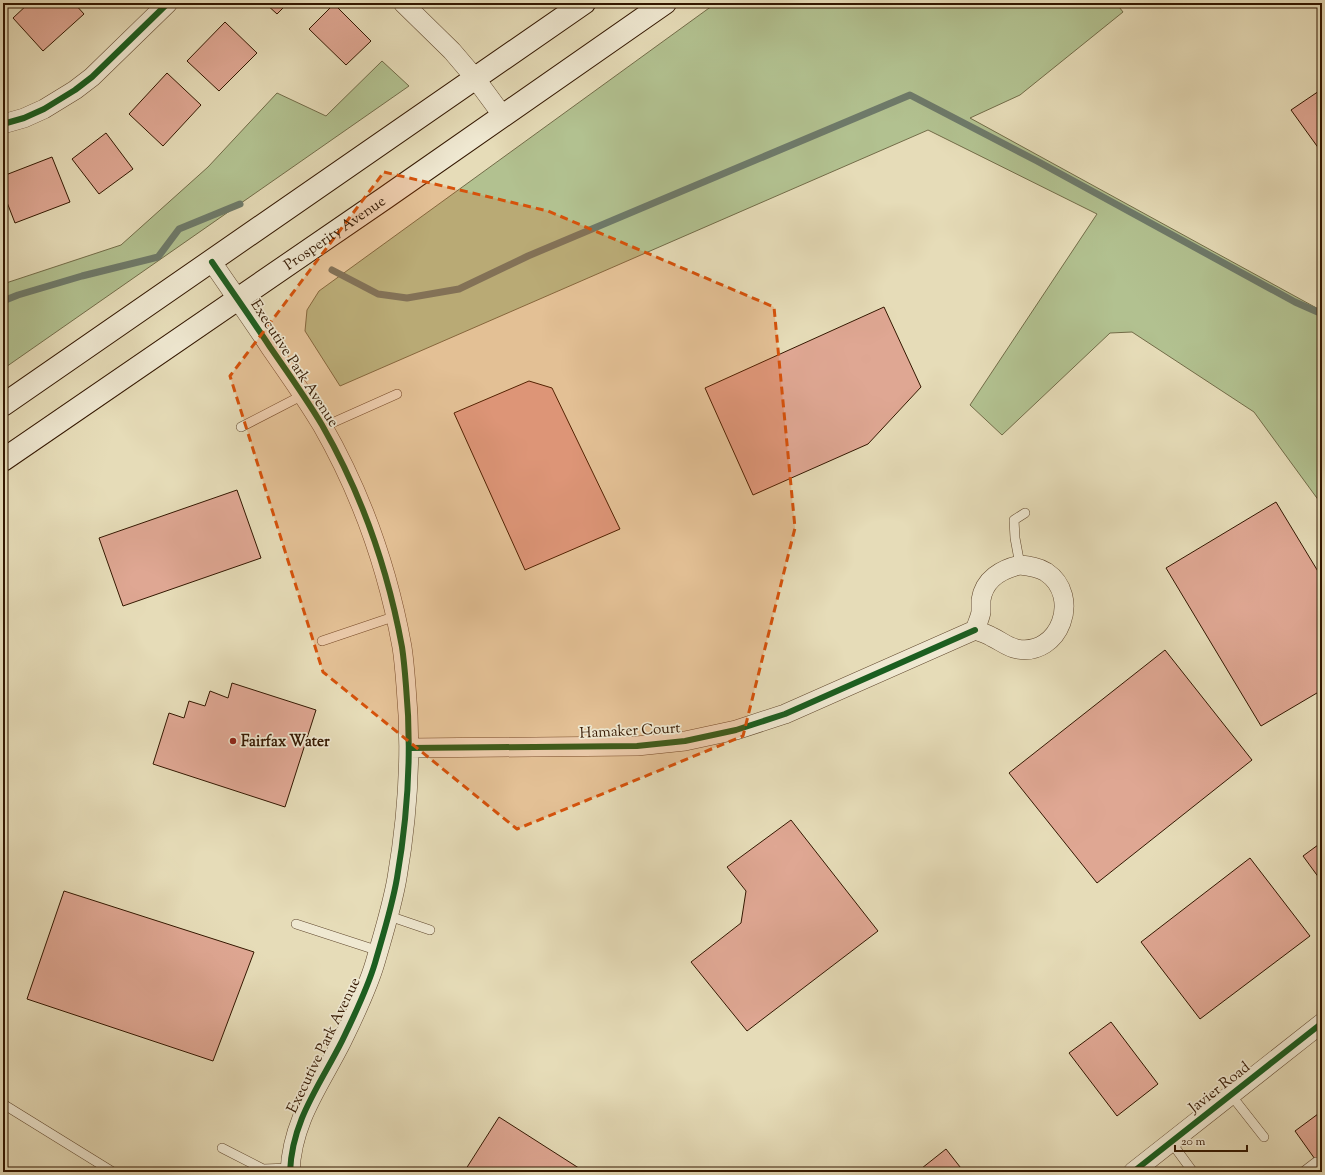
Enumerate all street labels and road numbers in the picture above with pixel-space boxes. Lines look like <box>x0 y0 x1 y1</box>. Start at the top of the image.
street label: Prosperity Avenue <box>280 191 390 276</box>
street label: Executive Park Avenue <box>245 296 343 432</box>
street label: Hamaker Court <box>579 718 681 745</box>
street label: Executive Park Avenue <box>282 974 366 1117</box>
street label: Javier Road <box>1184 1057 1255 1119</box>

